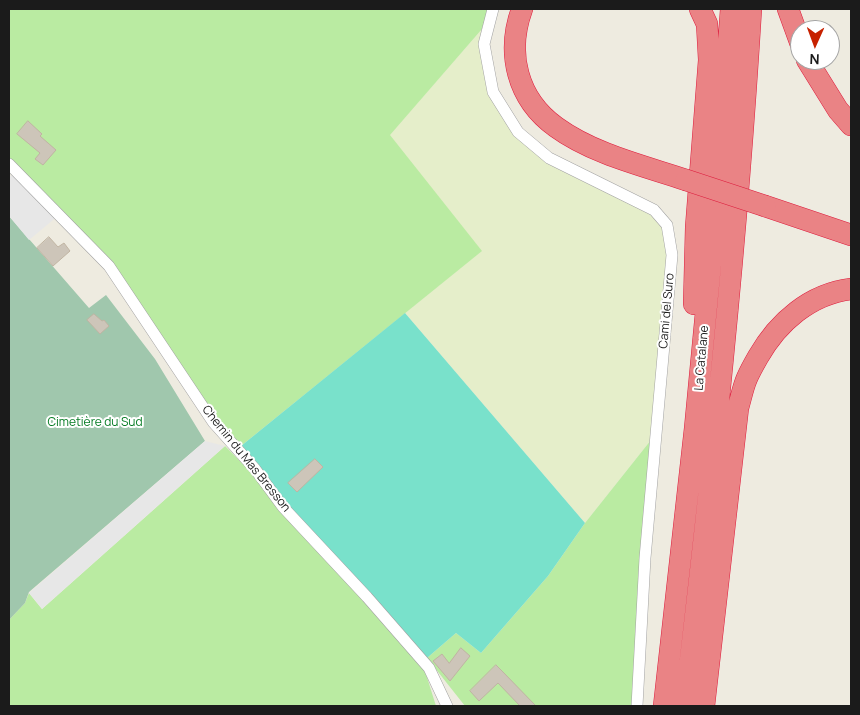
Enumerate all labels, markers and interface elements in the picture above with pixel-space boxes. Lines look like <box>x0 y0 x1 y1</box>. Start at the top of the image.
north arrow <box>790 20 840 70</box>
text: N <box>809 50 820 69</box>
street label: Cami del Suro <box>657 273 677 349</box>
street label: La Catalane <box>692 325 712 391</box>
street label: Chemin du Mas Bresson <box>199 403 293 515</box>
park label: Cimetière du Sud <box>47 416 143 430</box>

